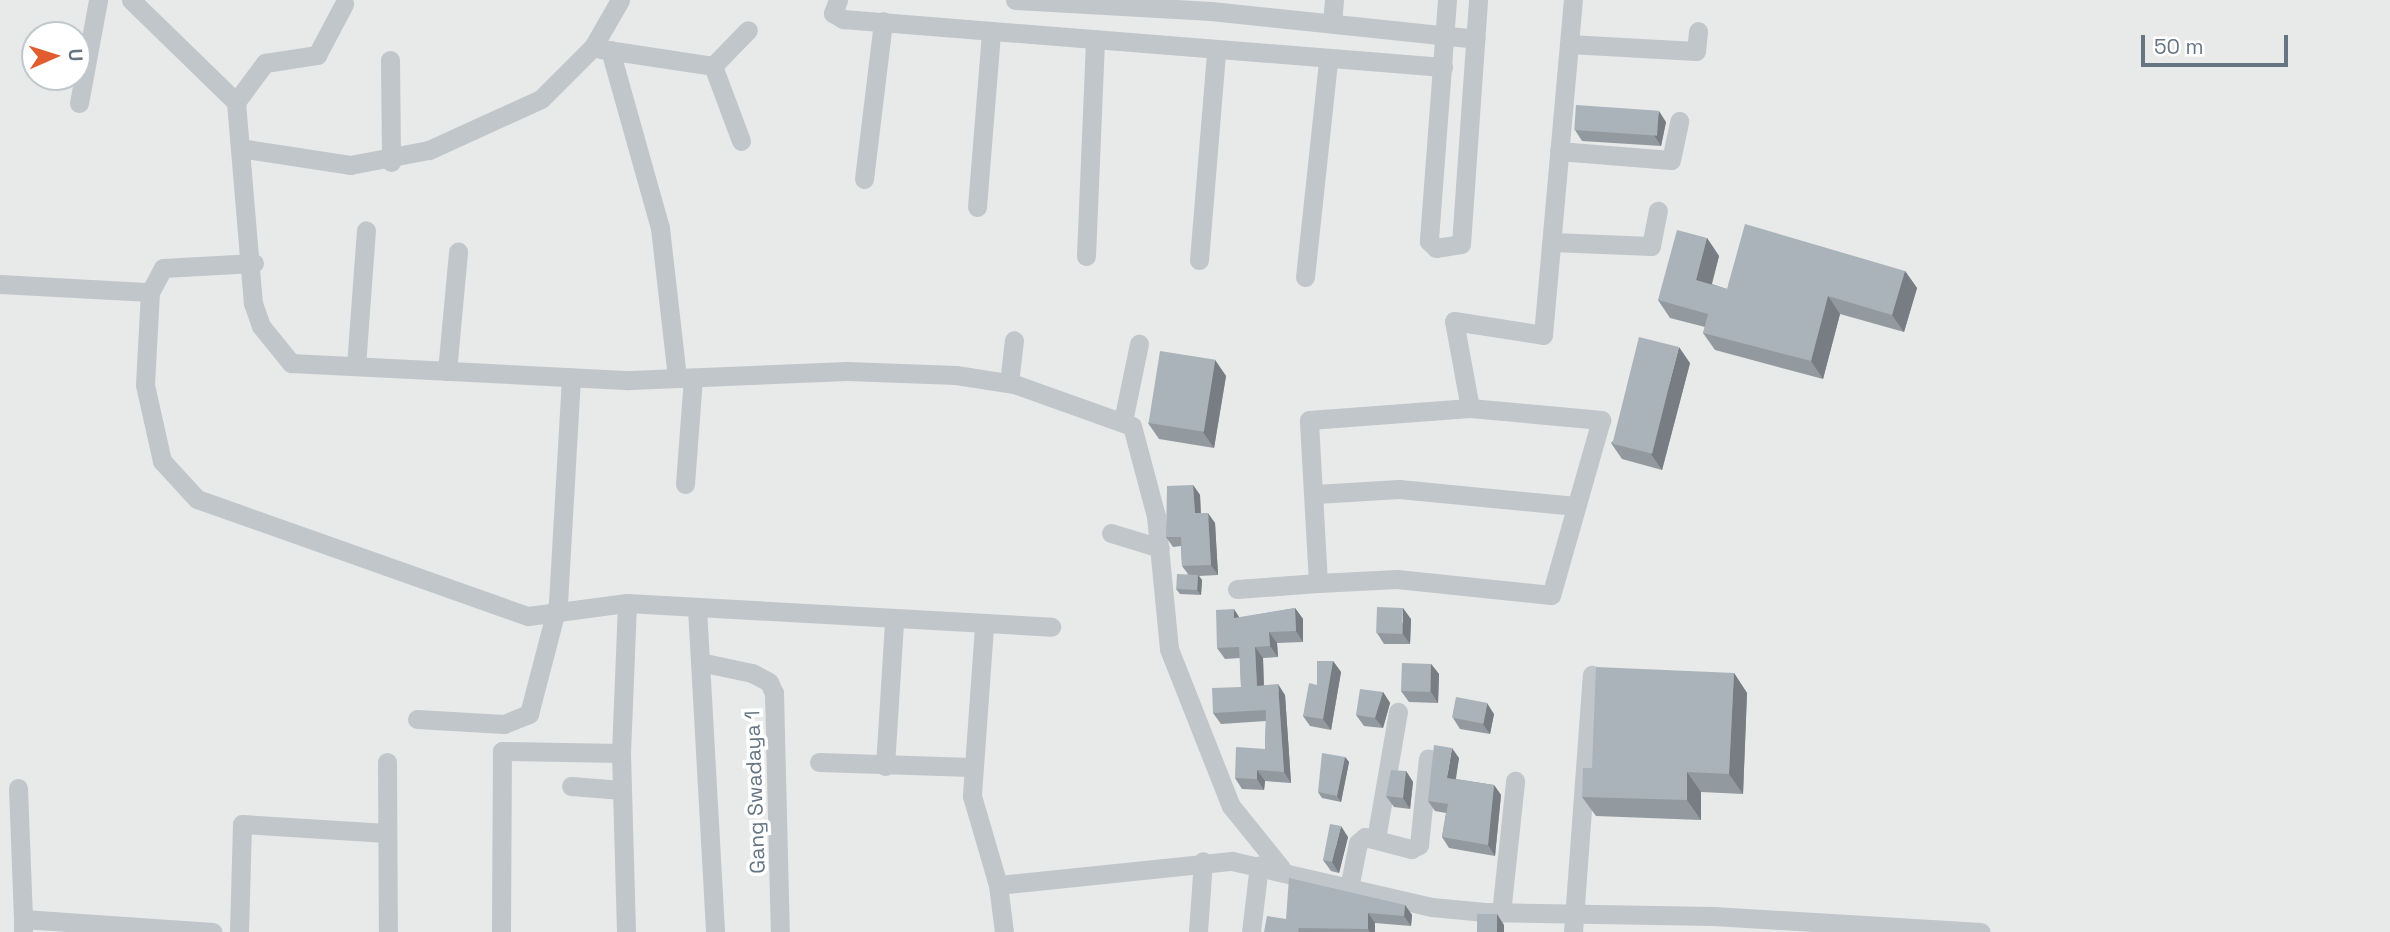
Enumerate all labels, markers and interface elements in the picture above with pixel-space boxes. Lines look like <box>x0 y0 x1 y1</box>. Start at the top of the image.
north arrow <box>21 21 91 91</box>
scale bar <box>2145 21 2292 65</box>
text: 50 m <box>2154 33 2204 60</box>
text: U <box>63 48 88 62</box>
street label: Gang Swadaya 1 <box>740 710 770 874</box>

